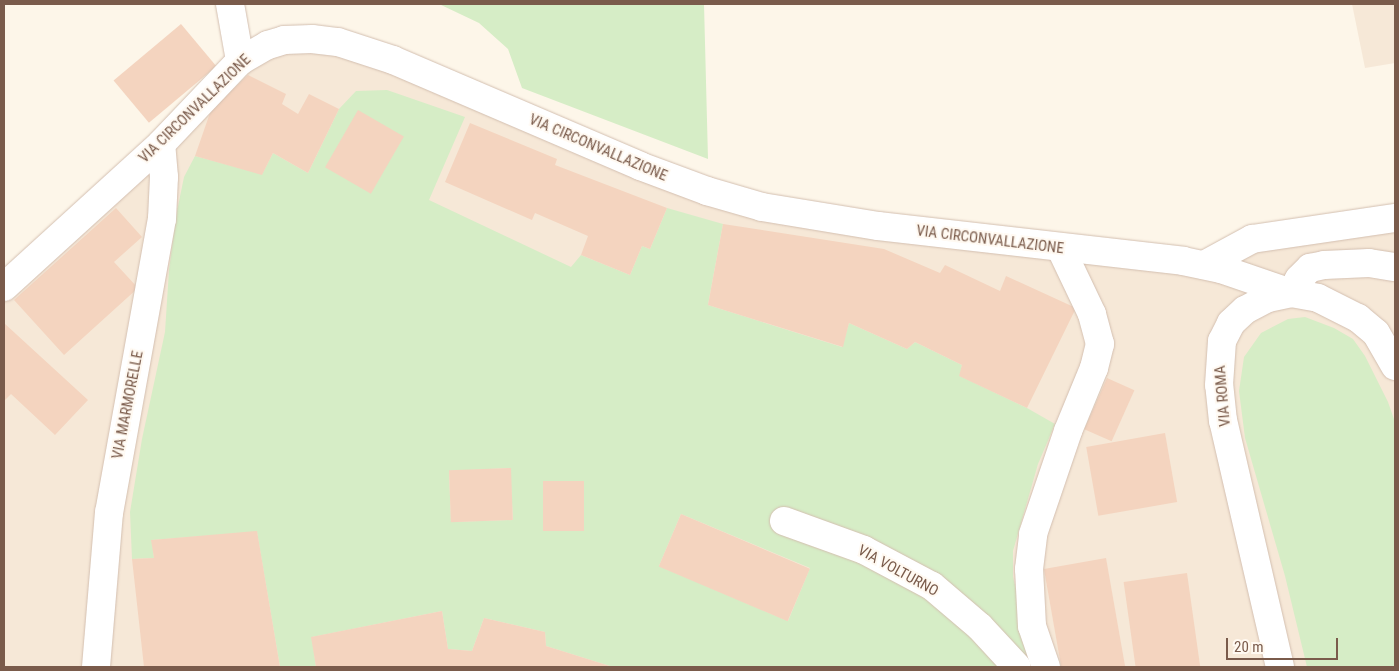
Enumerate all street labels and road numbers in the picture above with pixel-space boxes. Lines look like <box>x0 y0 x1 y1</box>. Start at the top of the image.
street label: VIA CIRCONVALLAZIONE <box>135 51 255 167</box>
street label: VIA CIRCONVALLAZIONE <box>526 111 670 185</box>
street label: VIA CIRCONVALLAZIONE <box>915 222 1065 258</box>
street label: VIA MARMORELLE <box>109 349 147 461</box>
street label: VIA ROMA <box>1211 365 1235 427</box>
street label: VIA VOLTURNO <box>855 541 941 601</box>

